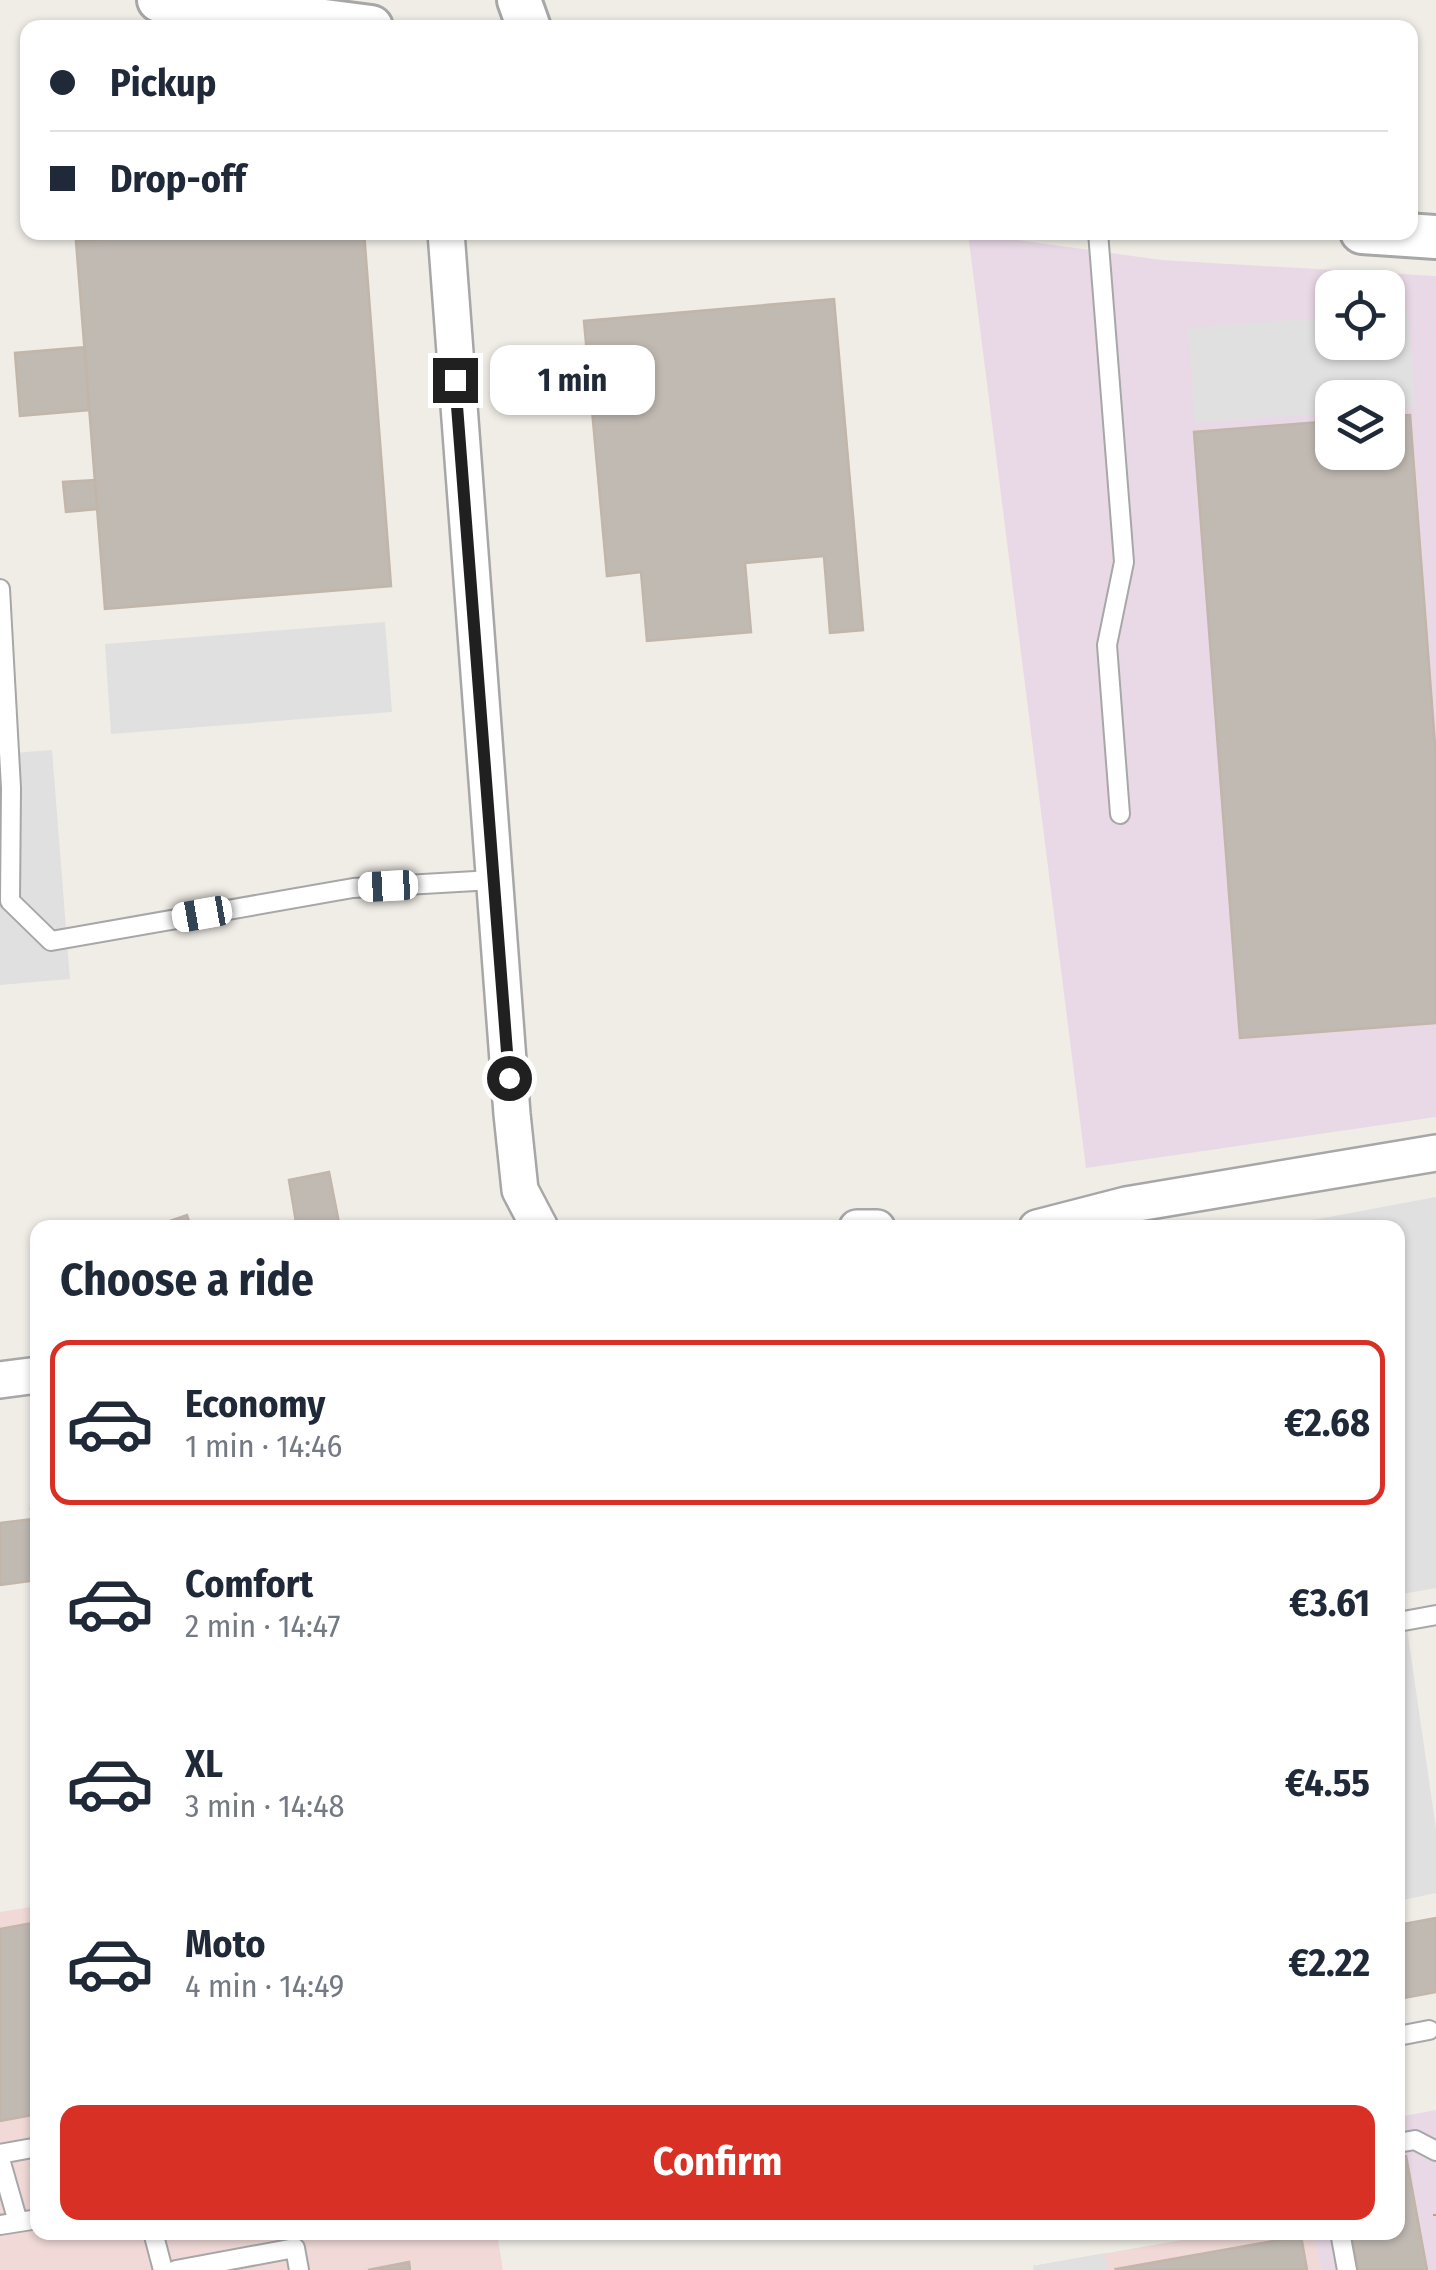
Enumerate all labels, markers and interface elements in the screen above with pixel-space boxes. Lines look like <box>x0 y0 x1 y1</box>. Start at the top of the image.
text: Pickup <box>110 60 216 106</box>
text: Drop-off <box>110 156 246 202</box>
map controls <box>1315 270 1405 470</box>
button: locate <box>1315 270 1405 360</box>
callout: 1 min <box>490 345 655 415</box>
route end <box>433 358 478 403</box>
text: 1 min <box>538 361 607 399</box>
button: layers <box>1315 380 1405 470</box>
car <box>357 869 419 903</box>
car <box>170 894 234 934</box>
route start <box>487 1056 532 1101</box>
text: Choose a ride <box>60 1253 314 1307</box>
icon: car <box>65 1378 155 1468</box>
text: Economy <box>185 1381 325 1427</box>
text: €2.68 <box>1284 1400 1370 1446</box>
text: 1 min · 14:46 <box>185 1427 342 1465</box>
icon: car <box>65 1558 155 1648</box>
text: Comfort <box>185 1561 313 1607</box>
text: €3.61 <box>1289 1580 1370 1626</box>
text: 2 min · 14:47 <box>185 1607 340 1645</box>
icon: car <box>65 1738 155 1828</box>
text: XL <box>185 1741 223 1787</box>
text: €4.55 <box>1285 1760 1370 1806</box>
text: 3 min · 14:48 <box>185 1787 344 1825</box>
icon: car <box>65 1918 155 2008</box>
text: Moto <box>185 1921 266 1967</box>
text: €2.22 <box>1289 1940 1370 1986</box>
text: 4 min · 14:49 <box>185 1967 344 2005</box>
button: Confirm <box>60 2105 1375 2220</box>

